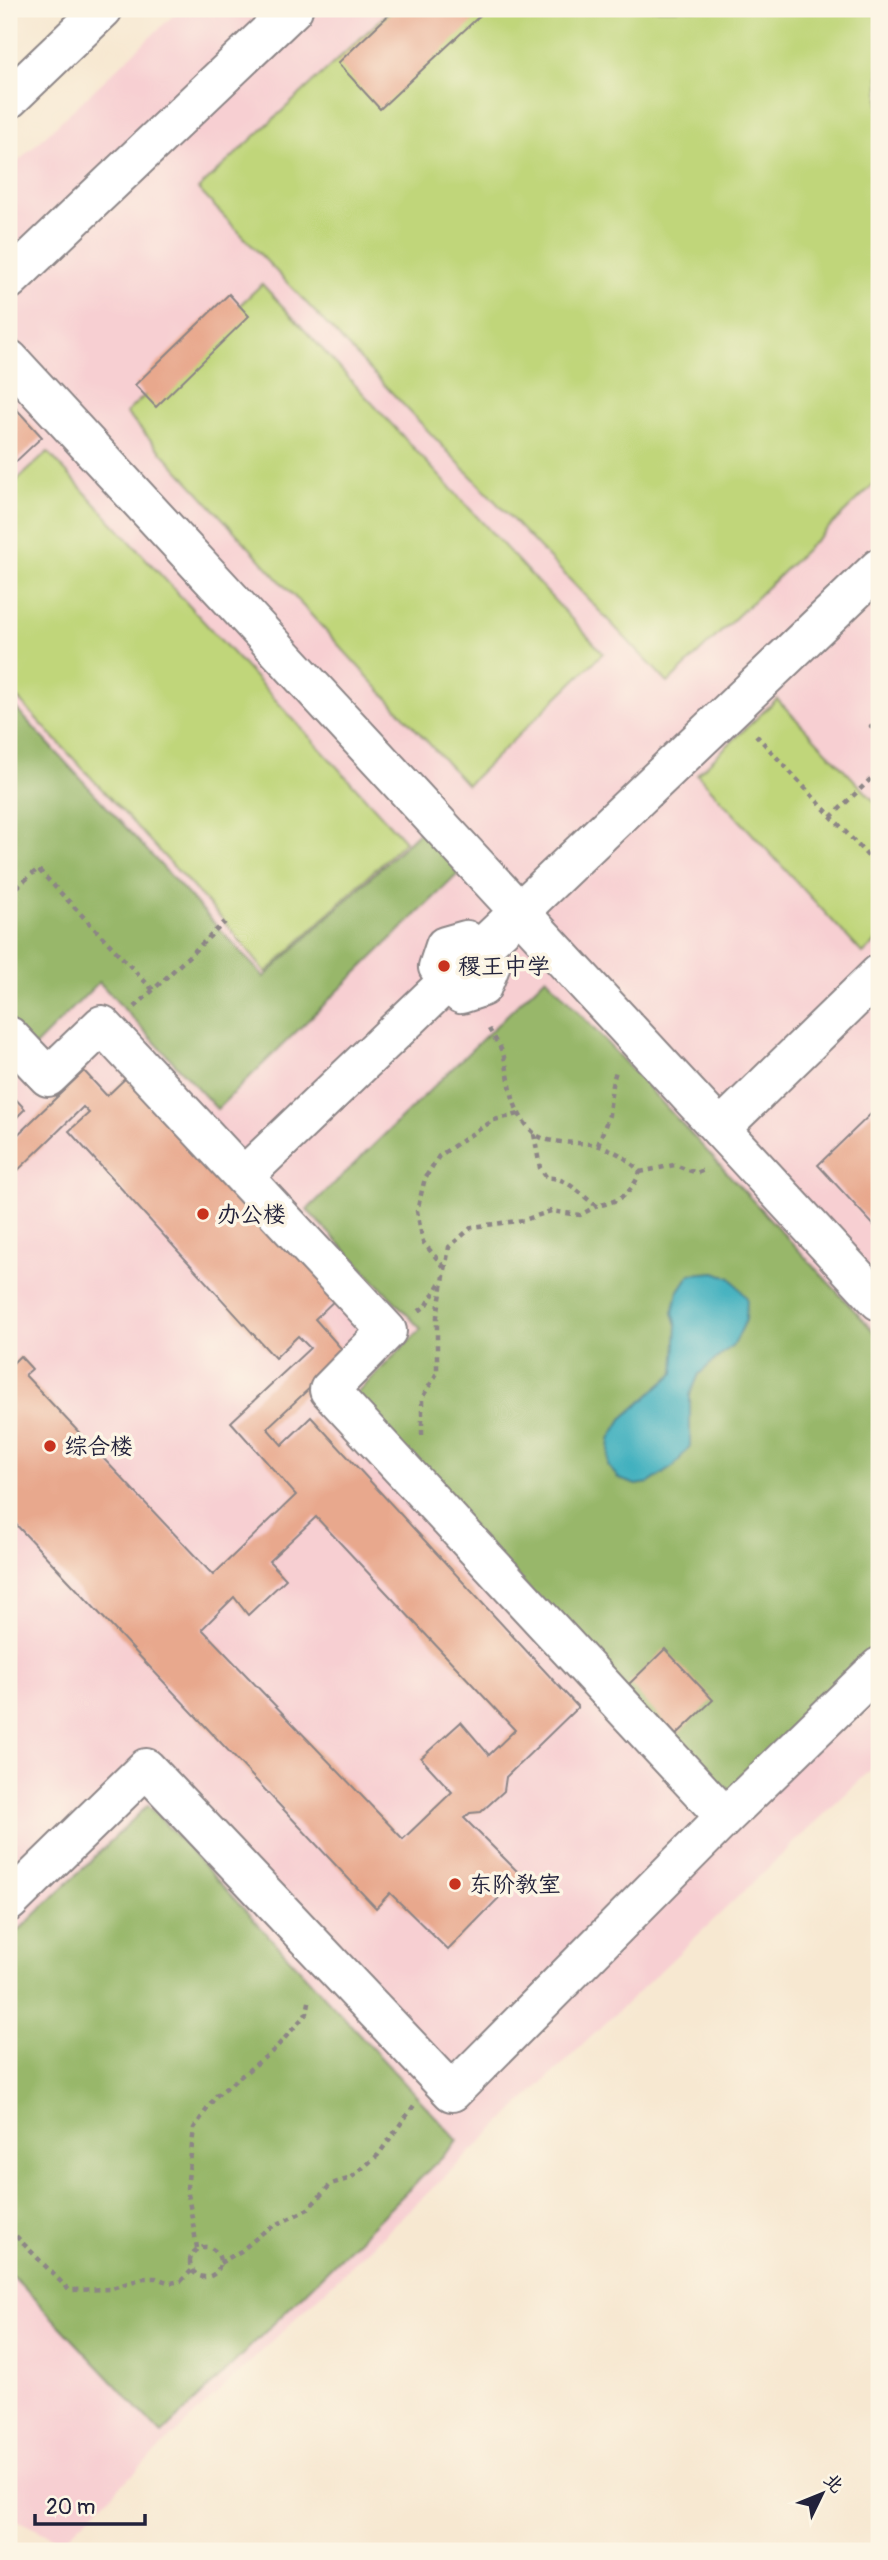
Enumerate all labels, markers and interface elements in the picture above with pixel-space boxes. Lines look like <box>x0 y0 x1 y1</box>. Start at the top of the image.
place label: 稷王中学 <box>458 952 550 981</box>
marker: 稷王中学 <box>436 958 452 974</box>
place label: 办公楼 <box>217 1200 286 1229</box>
marker: 办公楼 <box>195 1206 211 1222</box>
place label: 综合楼 <box>64 1432 133 1461</box>
marker: 综合楼 <box>42 1438 58 1454</box>
place label: 东阶教室 <box>469 1870 561 1899</box>
marker: 东阶教室 <box>447 1876 463 1892</box>
north arrow <box>786 2458 856 2528</box>
text: 北 <box>818 2468 849 2498</box>
scale bar <box>35 2483 145 2527</box>
text: 20 m <box>46 2494 95 2521</box>

